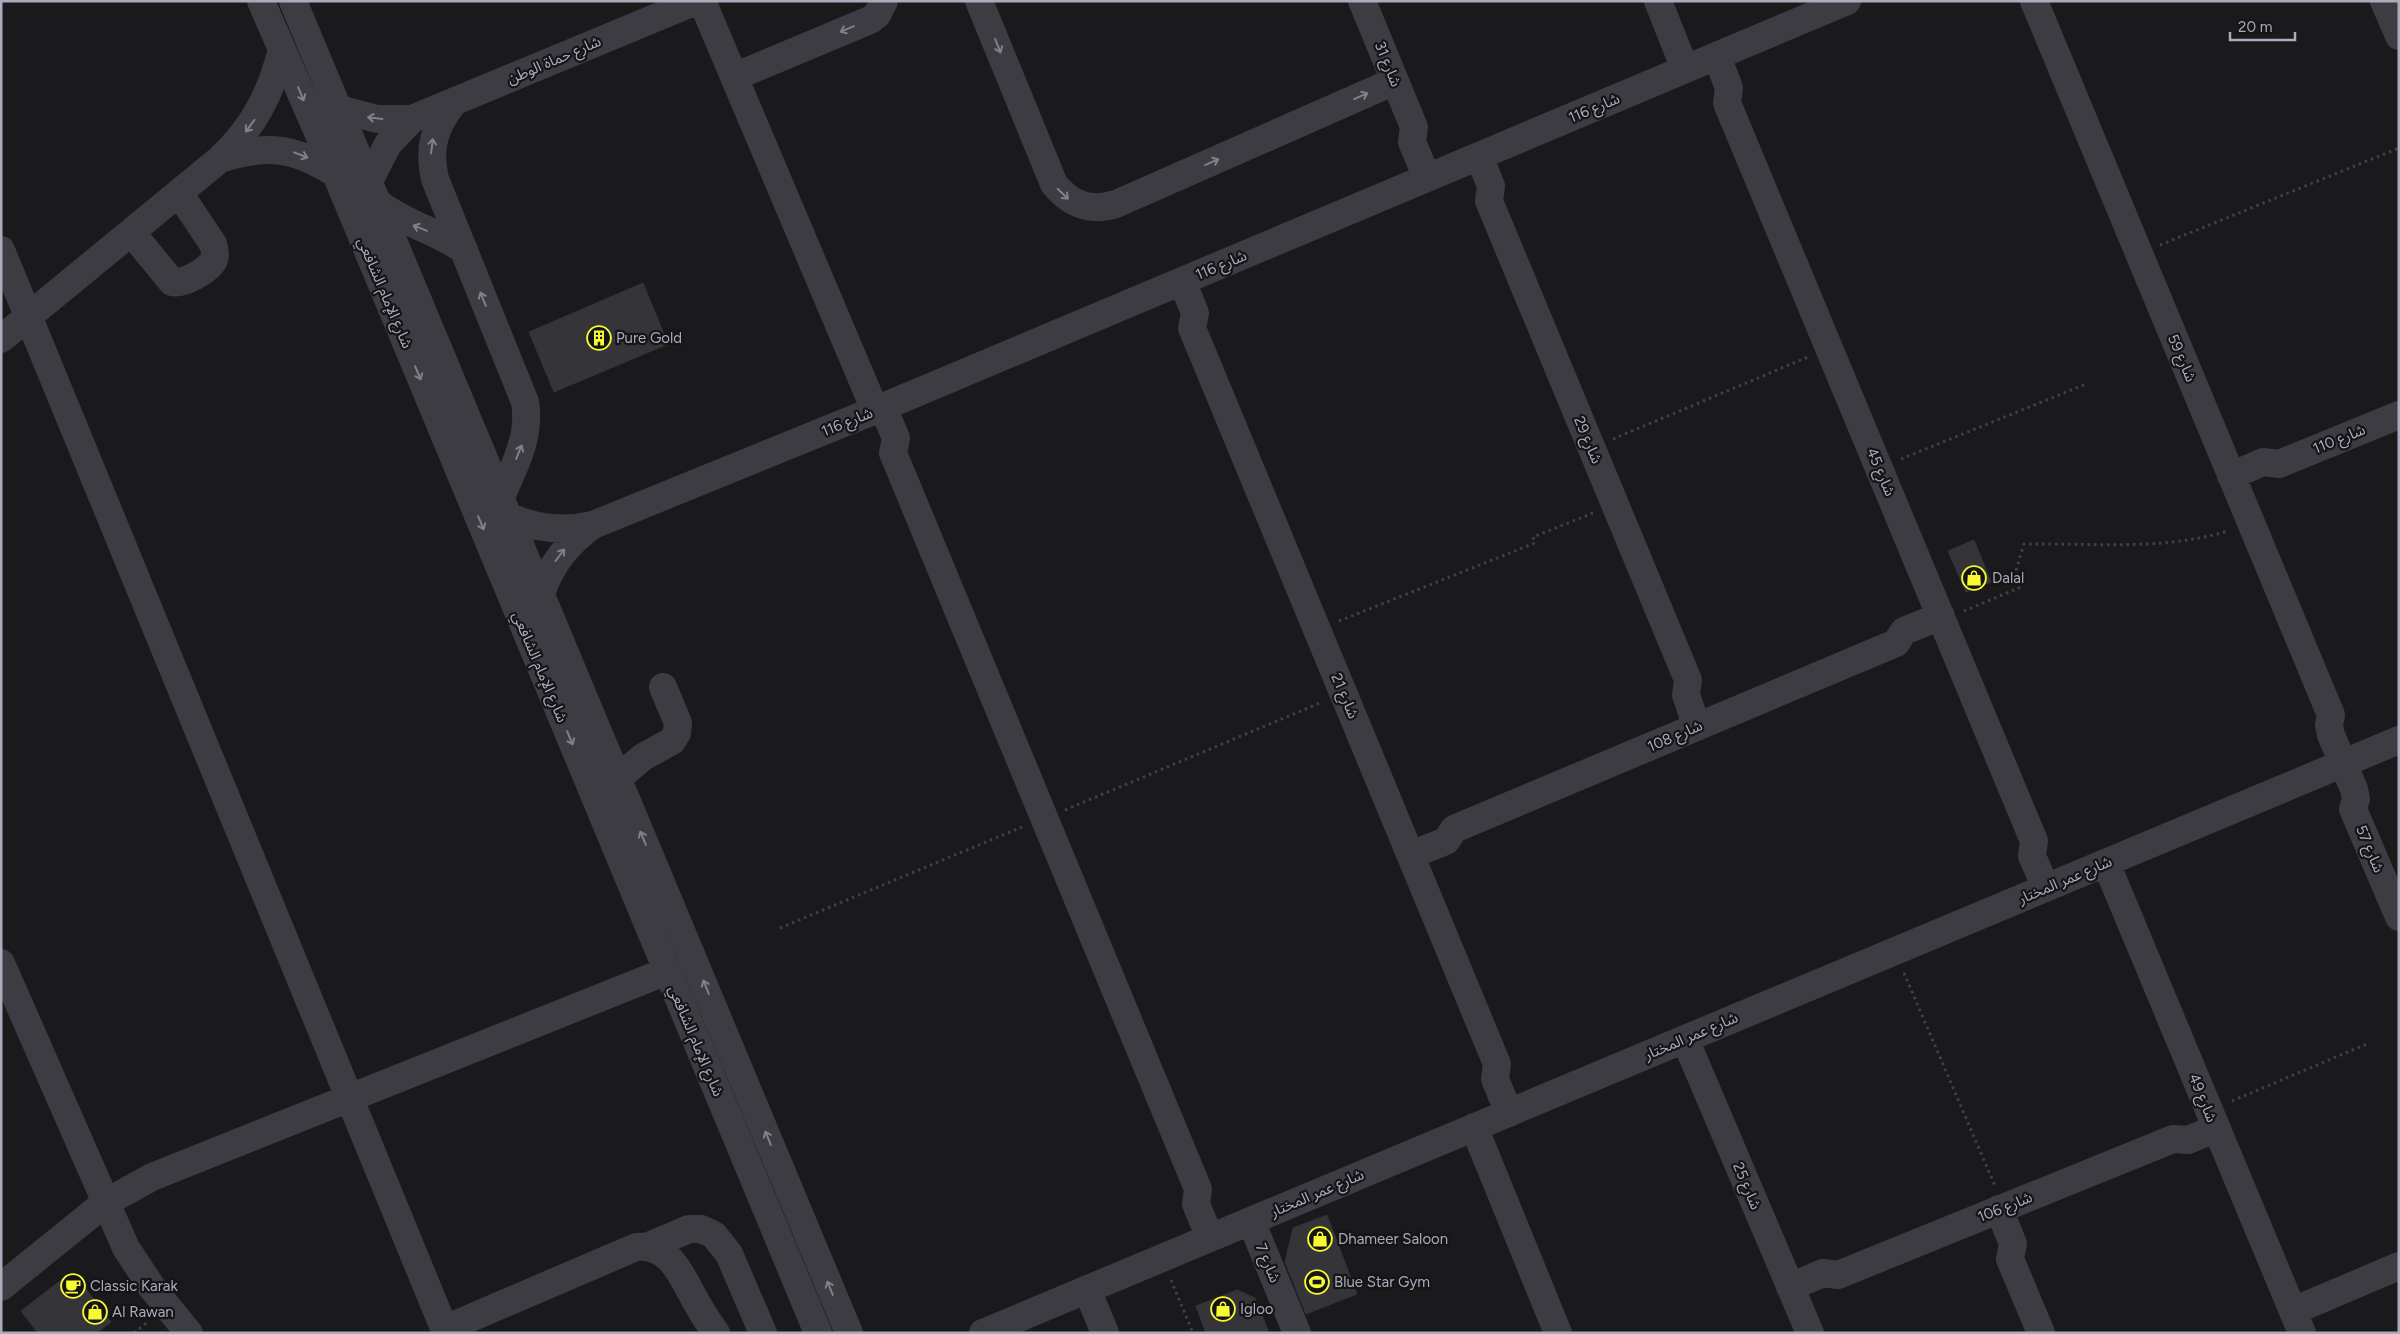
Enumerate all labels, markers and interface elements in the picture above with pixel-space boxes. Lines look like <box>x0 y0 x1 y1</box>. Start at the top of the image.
scale bar <box>2230 10 2295 42</box>
text: 20 m <box>2238 18 2272 36</box>
one-way arrow <box>840 25 855 35</box>
street label: شارع حماة الوطن <box>504 32 605 91</box>
one-way arrow <box>993 38 1003 53</box>
street label: شارع 31 <box>1368 39 1405 91</box>
one-way arrow <box>297 86 306 101</box>
street label: شارع 116 <box>1566 89 1624 130</box>
one-way arrow <box>1353 91 1368 101</box>
one-way arrow <box>367 113 383 123</box>
one-way arrow <box>244 119 255 132</box>
one-way arrow <box>428 139 438 155</box>
one-way arrow <box>293 151 308 160</box>
one-way arrow <box>1204 157 1219 166</box>
one-way arrow <box>1057 188 1069 200</box>
one-way arrow <box>413 223 429 232</box>
street label: شارع الإمام الشافعي <box>351 235 417 352</box>
street label: شارع 116 <box>1193 246 1251 287</box>
one-way arrow <box>478 292 488 307</box>
building icon: Pure Gold <box>586 325 612 351</box>
place label: Pure Gold <box>616 329 682 347</box>
street label: شارع 59 <box>2161 331 2200 386</box>
one-way arrow <box>414 365 424 380</box>
street label: شارع 116 <box>819 403 877 443</box>
street label: شارع 29 <box>1567 414 1606 468</box>
street label: شارع 110 <box>2310 420 2369 460</box>
one-way arrow <box>515 445 525 460</box>
street label: شارع 45 <box>1860 445 1899 500</box>
one-way arrow <box>476 515 486 530</box>
one-way arrow <box>555 549 566 562</box>
shop icon: Dalal <box>1961 565 1987 591</box>
place label: Dalal <box>1992 569 2024 587</box>
street label: شارع الإمام الشافعي <box>506 609 572 726</box>
street label: شارع 21 <box>1325 671 1363 723</box>
street label: شارع 108 <box>1645 716 1707 758</box>
one-way arrow <box>566 730 575 745</box>
street label: شارع 57 <box>2349 823 2388 877</box>
one-way arrow <box>638 830 647 845</box>
street label: شارع عمر المختار <box>2015 852 2116 911</box>
one-way arrow <box>701 980 711 995</box>
street label: شارع الإمام الشافعي <box>662 983 728 1100</box>
street label: شارع عمر المختار <box>1641 1008 1742 1067</box>
street label: شارع 49 <box>2182 1071 2221 1126</box>
one-way arrow <box>763 1130 772 1145</box>
street label: شارع 25 <box>1726 1159 1765 1214</box>
street label: شارع عمر المختار <box>1267 1165 1368 1224</box>
street label: شارع 106 <box>1975 1188 2036 1229</box>
shop icon: Dhameer Saloon <box>1307 1226 1333 1252</box>
place label: Dhameer Saloon <box>1338 1230 1448 1248</box>
street label: شارع 7 <box>1249 1241 1284 1287</box>
sports icon: Blue Star Gym <box>1304 1269 1330 1295</box>
cafe icon: Classic Karak <box>60 1273 86 1299</box>
place label: Blue Star Gym <box>1334 1273 1430 1291</box>
place label: Classic Karak <box>90 1277 178 1295</box>
one-way arrow <box>825 1281 835 1296</box>
shop icon: Igloo <box>1210 1296 1236 1322</box>
shop icon: Al Rawan <box>82 1299 108 1325</box>
place label: Igloo <box>1240 1300 1274 1318</box>
place label: Al Rawan <box>112 1303 174 1321</box>

